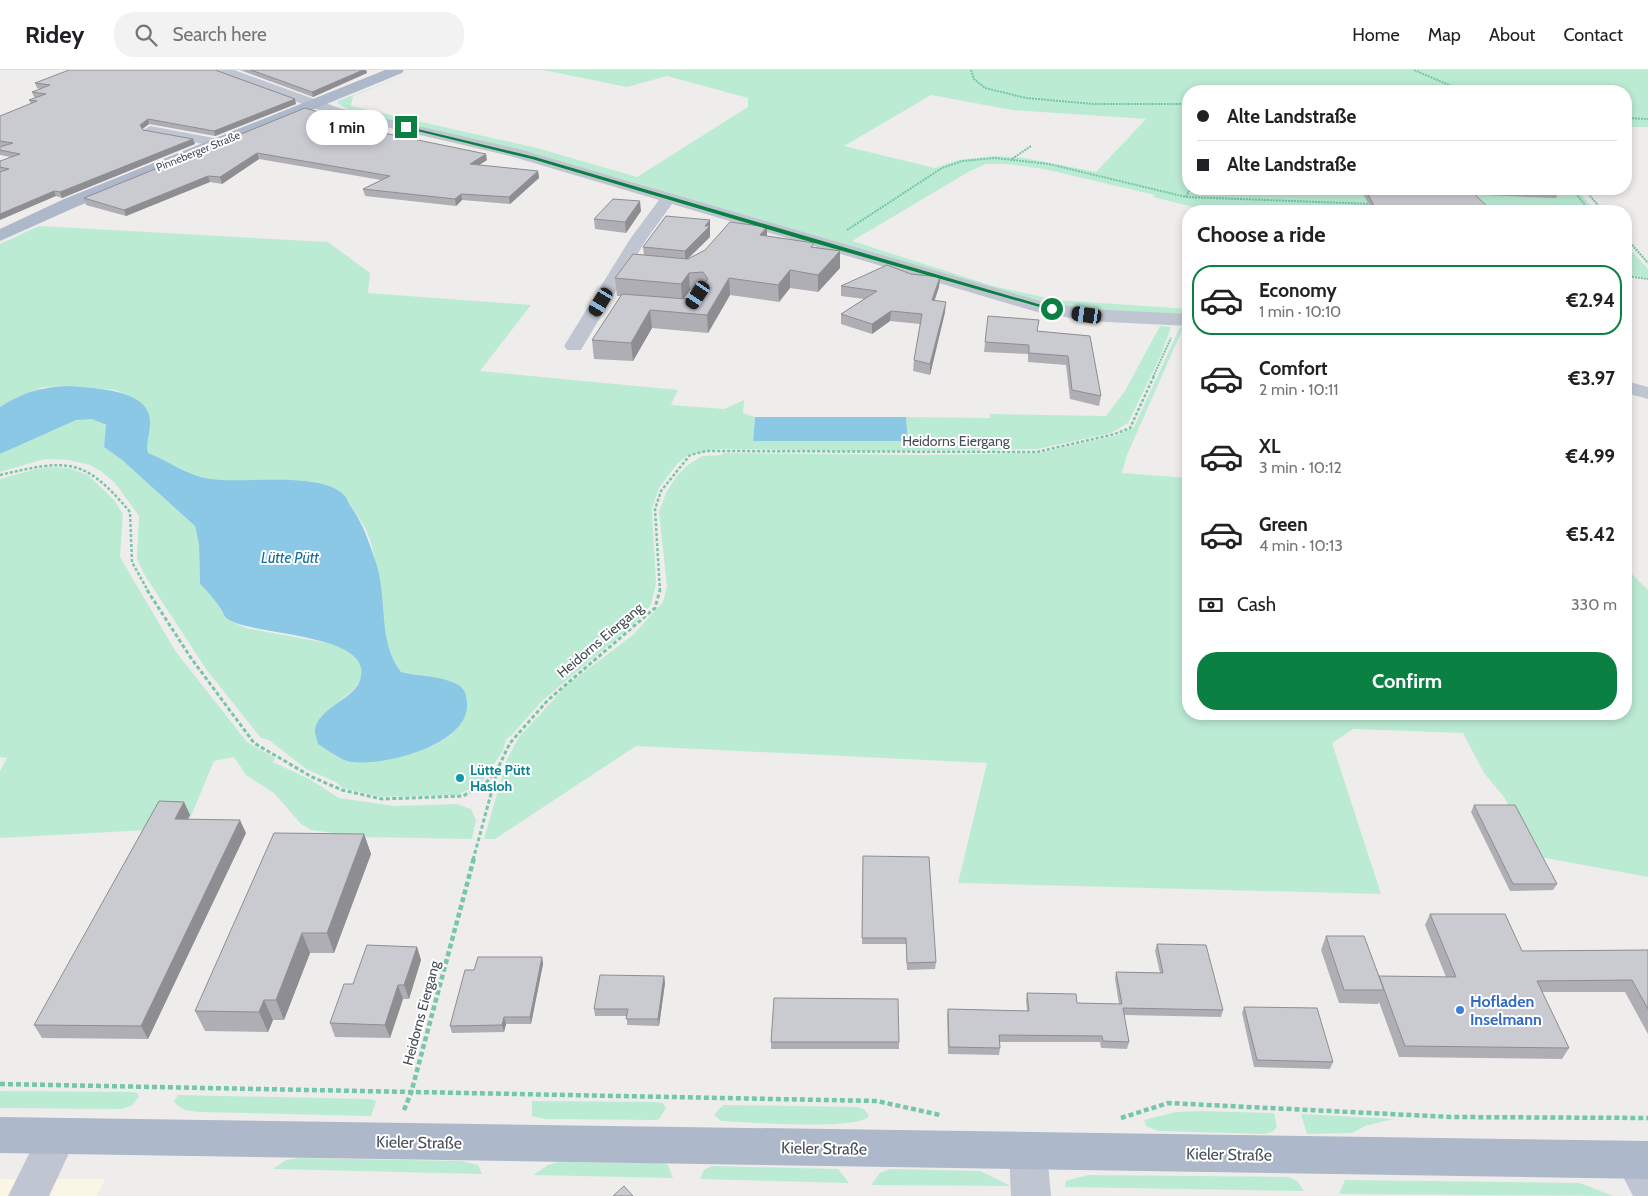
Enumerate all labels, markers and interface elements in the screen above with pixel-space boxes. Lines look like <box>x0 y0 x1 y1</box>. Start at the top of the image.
search box <box>114 12 464 57</box>
text: Ridey <box>25 20 84 49</box>
icon: search <box>132 21 160 49</box>
text: Search here <box>172 23 267 46</box>
text: Home <box>1352 24 1400 46</box>
text: Map <box>1428 24 1461 46</box>
text: About <box>1489 24 1535 46</box>
text: Contact <box>1563 24 1623 46</box>
text: Alte Landstraße <box>1227 105 1356 128</box>
callout: 1 min <box>306 110 388 144</box>
route end <box>395 116 417 138</box>
text: 1 min <box>329 118 365 137</box>
street label: Pinneberger Straße <box>154 128 242 174</box>
text: Alte Landstraße <box>1227 153 1356 176</box>
text: Choose a ride <box>1197 221 1326 248</box>
car <box>683 278 712 312</box>
icon: car <box>1199 278 1244 323</box>
text: Economy <box>1259 279 1337 302</box>
car <box>586 285 615 319</box>
text: €2.94 <box>1566 289 1615 312</box>
route start <box>1041 298 1063 320</box>
text: 1 min · 10:10 <box>1259 302 1341 321</box>
car <box>1071 305 1102 325</box>
icon: car <box>1199 356 1244 401</box>
text: Comfort <box>1259 357 1328 380</box>
text: €3.97 <box>1568 367 1615 390</box>
text: 2 min · 10:11 <box>1259 380 1339 399</box>
street label: Heidorns Eiergang <box>902 432 1011 450</box>
icon: car <box>1199 434 1244 479</box>
text: XL <box>1259 435 1280 458</box>
text: €4.99 <box>1566 445 1615 468</box>
text: 3 min · 10:12 <box>1259 458 1342 477</box>
icon: car <box>1199 512 1244 557</box>
text: Green <box>1259 513 1308 536</box>
text: €5.42 <box>1567 523 1615 546</box>
text: 4 min · 10:13 <box>1259 536 1343 555</box>
water label: Lütte Pütt <box>261 549 319 567</box>
icon: cash <box>1197 591 1225 619</box>
text: Cash <box>1237 593 1276 616</box>
text: 330 m <box>1571 595 1617 614</box>
street label: Heidorns Eiergang <box>553 598 648 681</box>
button: Confirm <box>1197 652 1617 710</box>
place label: Lütte Pütt Hasloh <box>470 761 530 795</box>
marker: Lütte Pütt Hasloh <box>454 772 466 784</box>
street label: Heidorns Eiergang <box>398 958 444 1067</box>
place label: Hofladen Inselmann <box>1470 992 1542 1029</box>
marker: Hofladen Inselmann <box>1454 1004 1466 1016</box>
street label: Kieler Straße <box>376 1132 462 1153</box>
street label: Kieler Straße <box>781 1138 867 1159</box>
street label: Kieler Straße <box>1186 1144 1272 1165</box>

